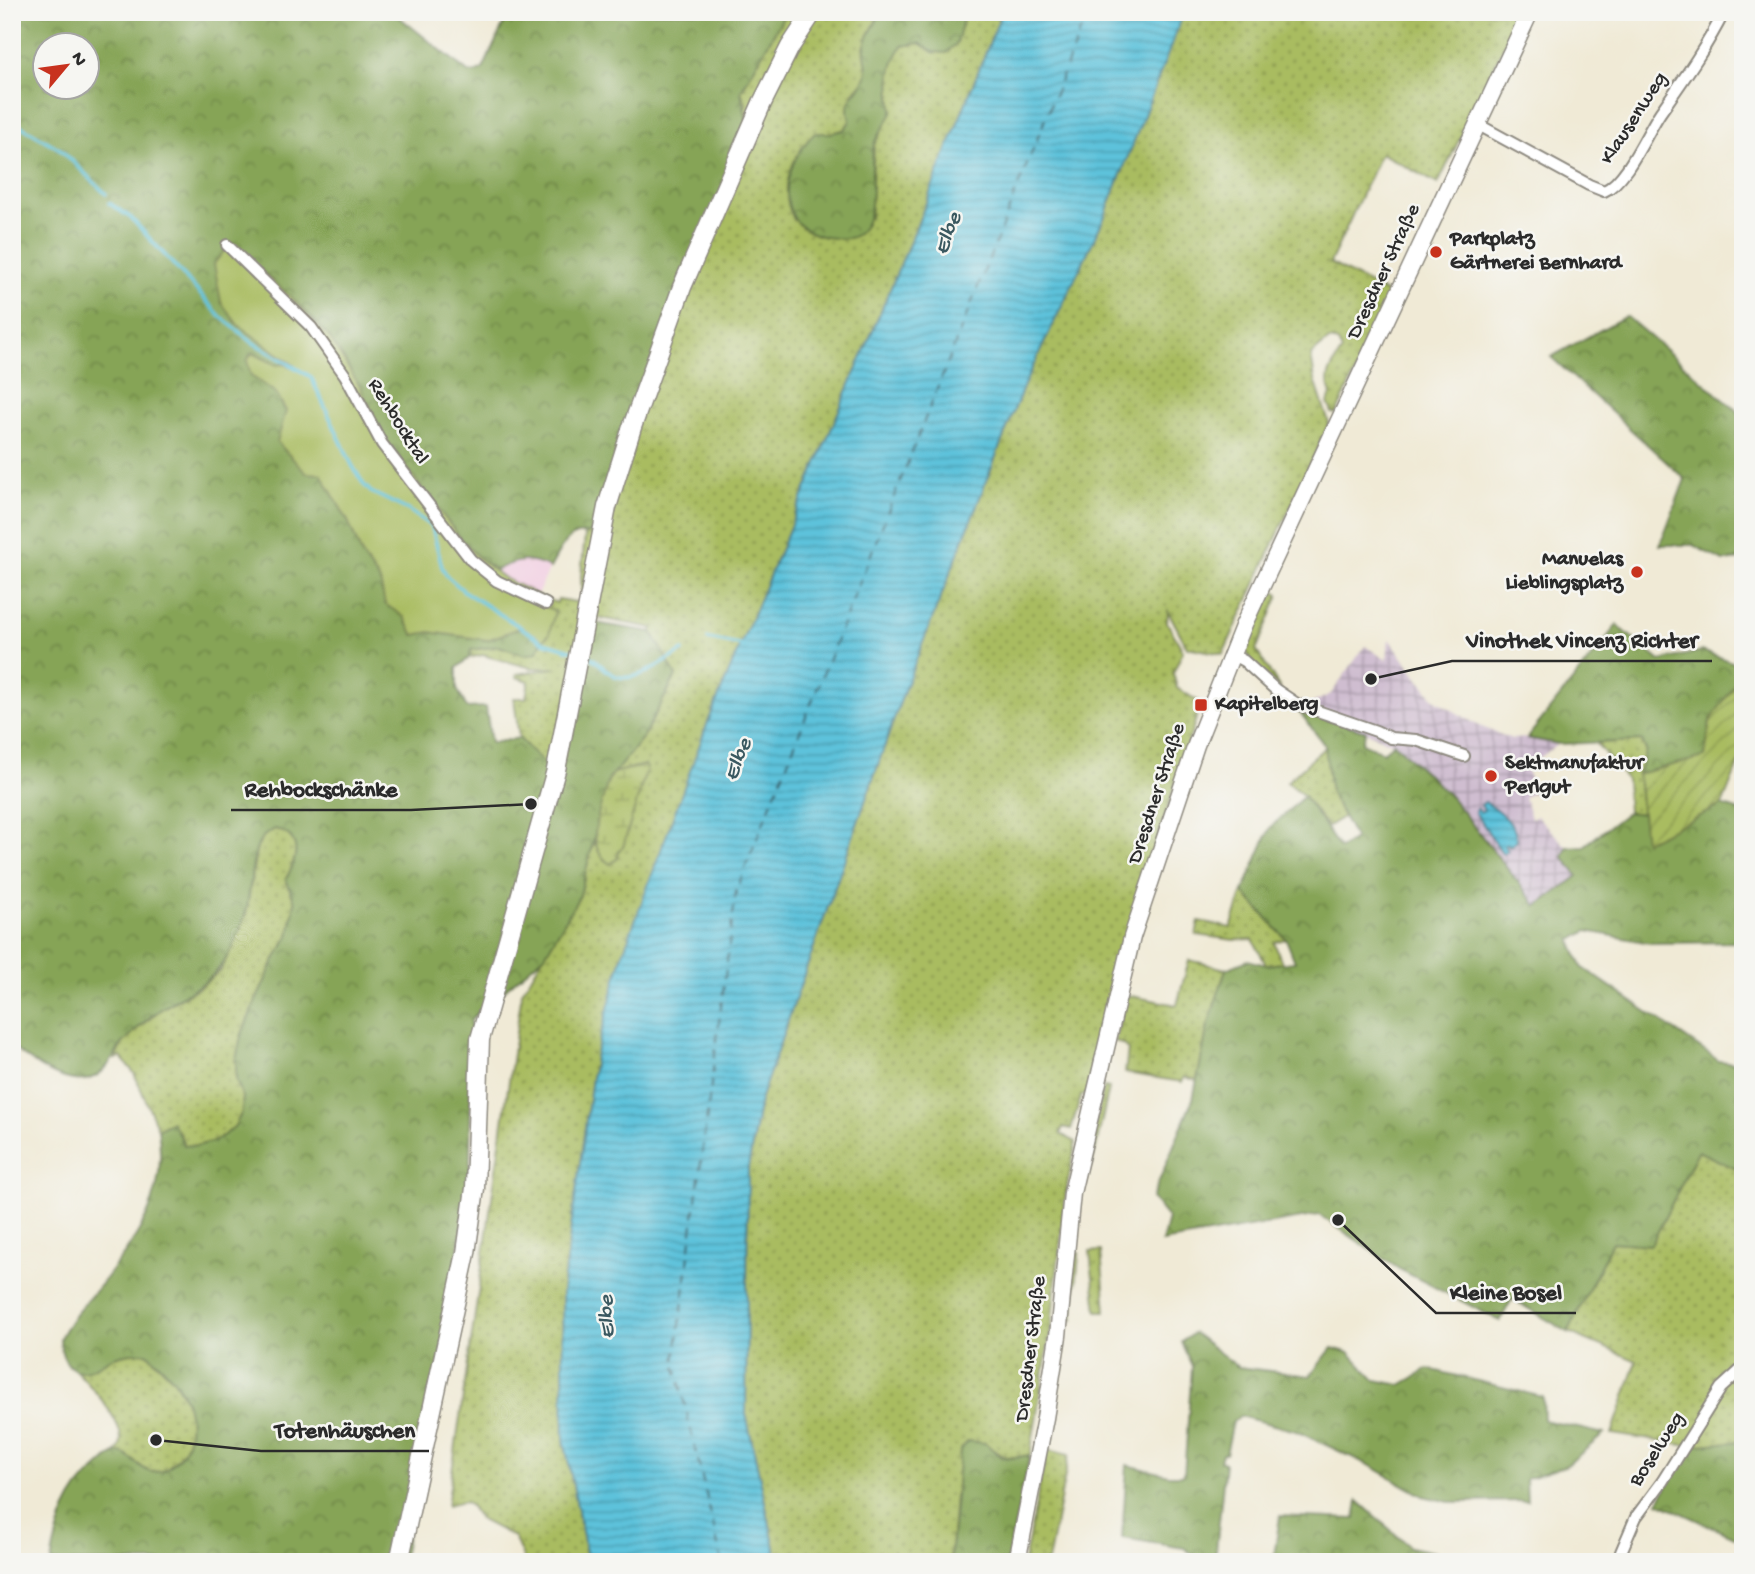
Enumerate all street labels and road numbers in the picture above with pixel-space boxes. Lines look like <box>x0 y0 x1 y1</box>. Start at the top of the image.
street label: Klausenweg <box>1596 68 1674 170</box>
street label: Dresdner Straße <box>1342 199 1428 345</box>
street label: Rehbocktal <box>361 374 433 470</box>
street label: Dresdner Straße <box>1123 719 1193 869</box>
street label: Dresdner Straße <box>1010 1274 1053 1425</box>
street label: Boselweg <box>1624 1408 1691 1493</box>

